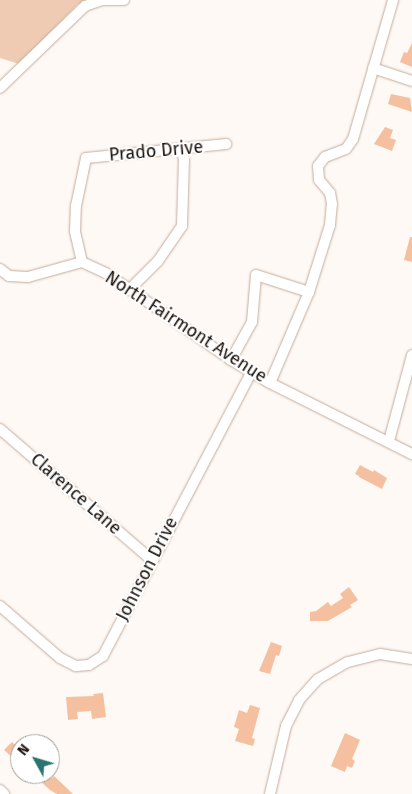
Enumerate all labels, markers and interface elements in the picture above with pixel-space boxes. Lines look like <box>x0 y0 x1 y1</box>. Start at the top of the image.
street label: Prado Drive <box>108 136 204 166</box>
street label: North Fairmont Avenue <box>101 267 271 387</box>
street label: Clarence Lane <box>26 449 126 539</box>
street label: Johnson Drive <box>112 514 182 624</box>
north arrow <box>10 734 60 784</box>
text: N <box>14 741 33 759</box>

